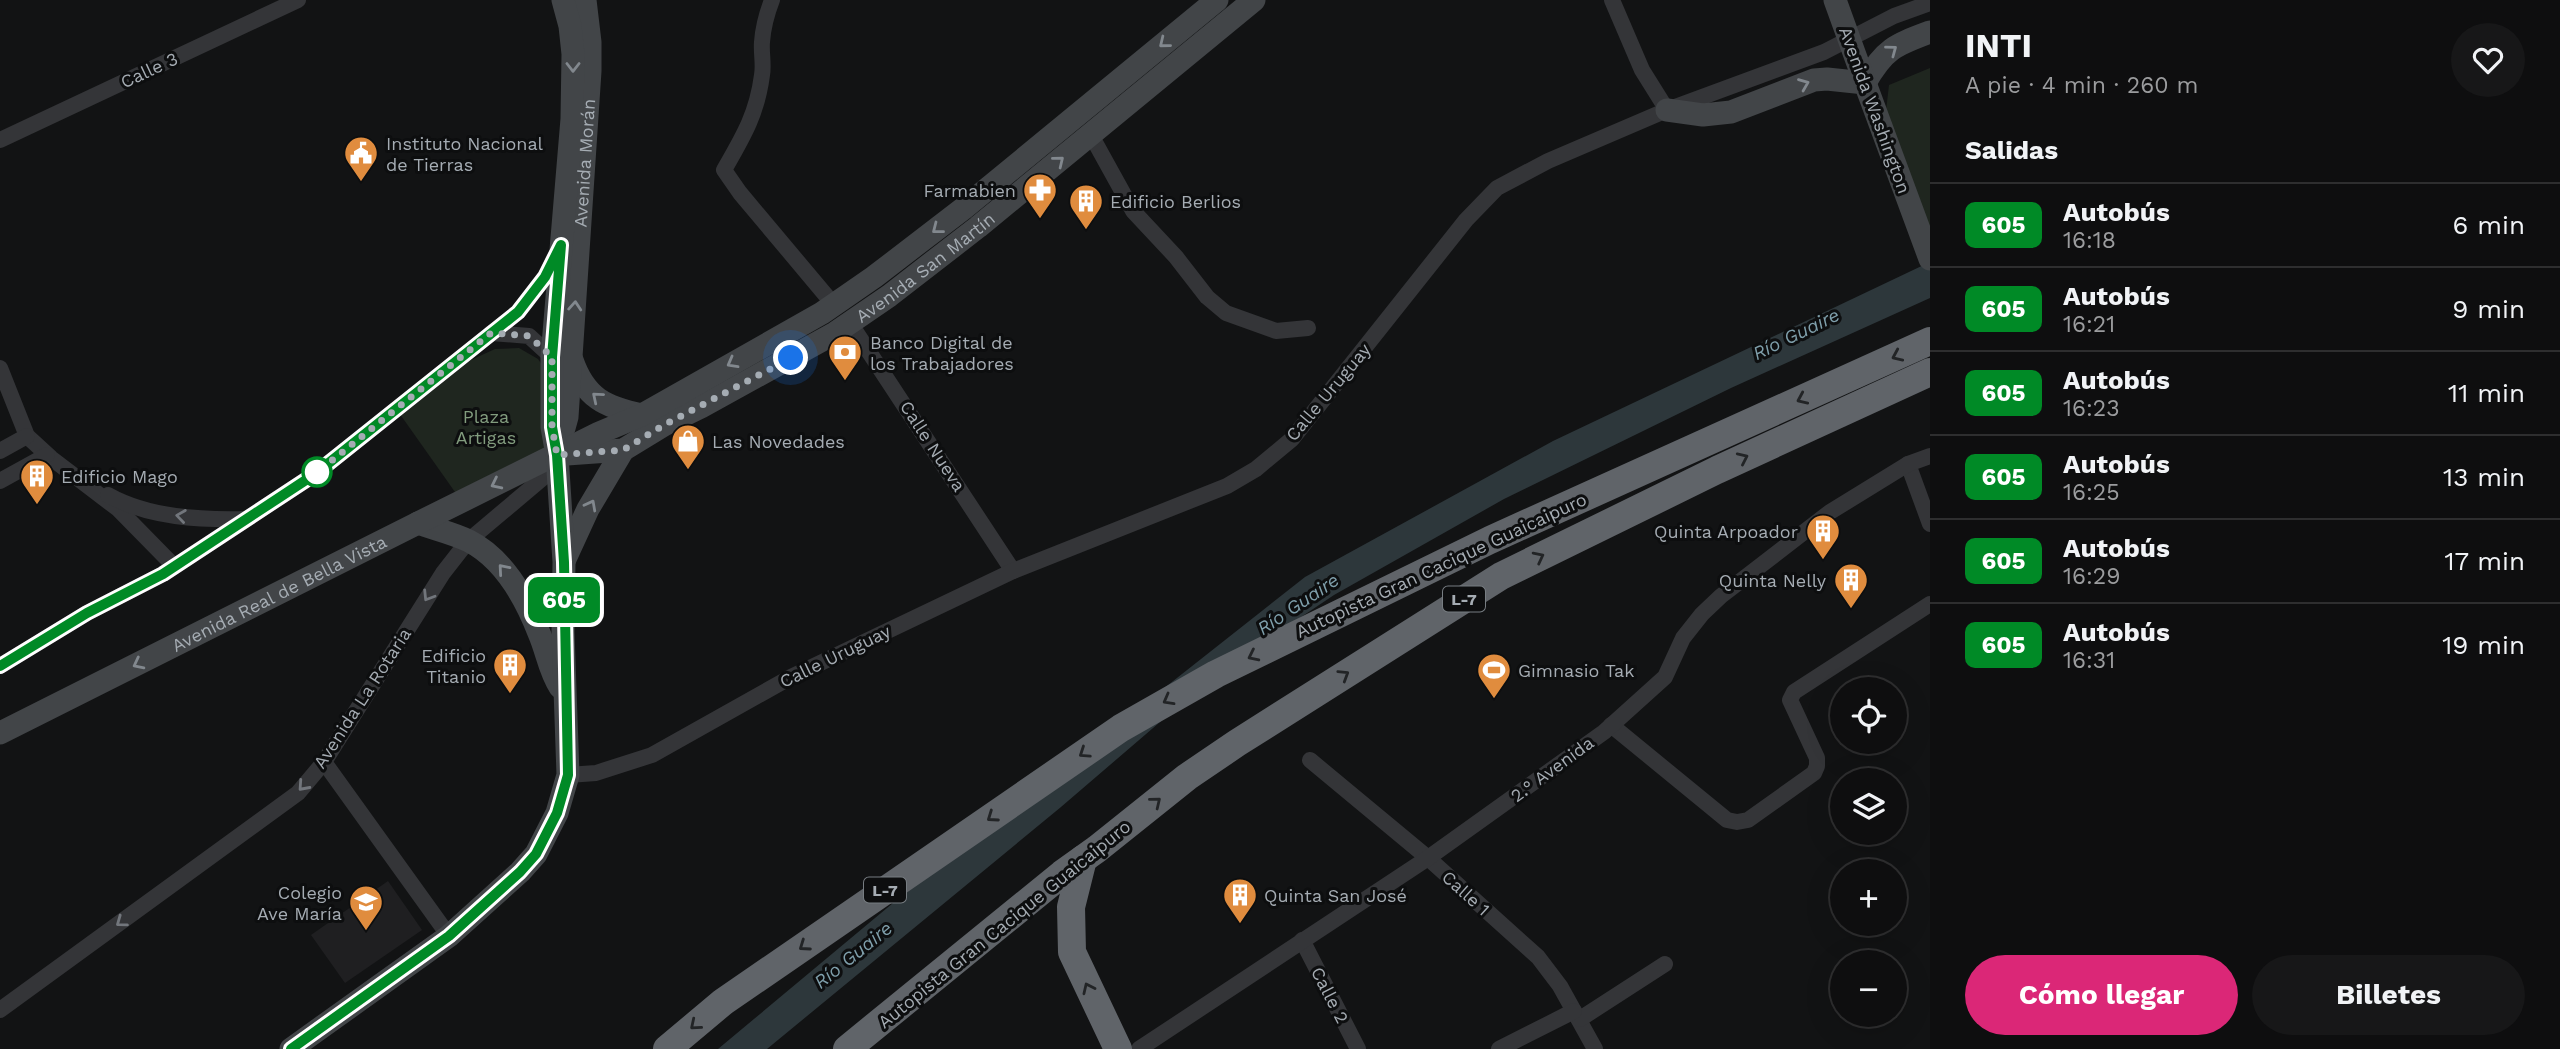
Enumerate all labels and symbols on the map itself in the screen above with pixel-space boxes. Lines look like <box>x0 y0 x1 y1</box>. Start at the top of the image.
street label: Avenida Washington <box>1835 24 1915 196</box>
one-way arrow <box>1160 35 1173 47</box>
one-way arrow <box>1884 46 1896 58</box>
street label: Calle 3 <box>117 48 181 92</box>
one-way arrow <box>565 63 581 73</box>
one-way arrow <box>1797 79 1809 93</box>
street label: Avenida Morán <box>569 98 599 228</box>
place label: Instituto Nacional de Tierras <box>386 133 544 175</box>
public building icon: Instituto Nacional de Tierras <box>342 134 380 183</box>
one-way arrow <box>1051 157 1064 169</box>
pharmacy icon: Farmabien <box>1021 171 1059 220</box>
place label: Farmabien <box>923 180 1016 201</box>
building icon: Edificio Berlios <box>1067 182 1105 231</box>
place label: Edificio Berlios <box>1110 191 1241 212</box>
street label: Avenida San Martín <box>851 207 999 326</box>
one-way arrow <box>933 220 945 233</box>
one-way arrow <box>567 300 582 311</box>
water label: Río Guaire <box>1749 303 1843 365</box>
place label: Banco Digital de los Trabajadores <box>870 332 1014 374</box>
bank icon: Banco Digital de los Trabajadores <box>826 333 864 382</box>
street label: Calle Uruguay <box>1281 338 1375 445</box>
your location <box>773 340 808 375</box>
one-way arrow <box>1892 348 1904 362</box>
one-way arrow <box>727 355 739 369</box>
one-way arrow <box>1797 391 1809 405</box>
one-way arrow <box>593 393 605 406</box>
street label: Calle Nueva <box>896 397 970 495</box>
park label: Plaza Artigas <box>456 406 516 448</box>
shop icon: Las Novedades <box>669 422 707 471</box>
place label: Las Novedades <box>712 431 845 452</box>
one-way arrow <box>1736 452 1748 466</box>
building icon: Edificio Mago <box>18 457 56 506</box>
unlabelled marker <box>302 457 332 487</box>
place label: Edificio Mago <box>61 466 178 487</box>
one-way arrow <box>491 476 503 490</box>
street label: Autopista Gran Cacique Guaicaipuro <box>1292 488 1590 642</box>
one-way arrow <box>582 500 596 512</box>
one-way arrow <box>175 509 187 524</box>
building icon: Quinta Arpoador <box>1804 512 1842 561</box>
place label: Quinta Arpoador <box>1654 521 1798 542</box>
street label: Avenida Real de Bella Vista <box>168 530 390 656</box>
one-way arrow <box>1531 551 1544 565</box>
building icon: Quinta Nelly <box>1832 561 1870 610</box>
one-way arrow <box>499 565 511 578</box>
water label: Río Guaire <box>1253 568 1343 640</box>
place label: Quinta Nelly <box>1719 570 1827 591</box>
line badge: 605 <box>524 577 604 623</box>
road number: L-7 <box>1443 586 1485 612</box>
one-way arrow <box>424 588 437 601</box>
street label: Calle Uruguay <box>776 620 895 692</box>
street label: Avenida La Rotaria <box>309 624 415 772</box>
place label: Edificio Titanio <box>421 645 486 687</box>
building icon: Edificio Titanio <box>491 646 529 695</box>
one-way arrow <box>1248 647 1260 661</box>
sports icon: Gimnasio Tak <box>1475 651 1513 700</box>
one-way arrow <box>133 655 145 669</box>
place label: Gimnasio Tak <box>1518 660 1634 681</box>
one-way arrow <box>1337 670 1350 683</box>
one-way arrow <box>1163 692 1176 705</box>
street label: 2.° Avenida <box>1506 732 1598 806</box>
one-way arrow <box>1079 745 1092 758</box>
one-way arrow <box>299 778 311 791</box>
one-way arrow <box>1148 798 1161 811</box>
one-way arrow <box>986 809 999 822</box>
street label: Autopista Gran Cacique Guaicaipuro <box>874 816 1134 1032</box>
street label: Calle 1 <box>1438 866 1494 920</box>
building icon: Quinta San José <box>1221 876 1259 925</box>
road number: L-7 <box>864 877 906 902</box>
place label: Colegio Ave María <box>257 882 342 924</box>
school or university icon: Colegio Ave María <box>347 883 385 932</box>
place label: Quinta San José <box>1264 885 1407 906</box>
one-way arrow <box>116 913 129 926</box>
water label: Río Guaire <box>809 917 897 993</box>
one-way arrow <box>799 938 812 950</box>
street label: Calle 2 <box>1307 963 1353 1027</box>
one-way arrow <box>1082 983 1096 995</box>
one-way arrow <box>690 1017 703 1030</box>

